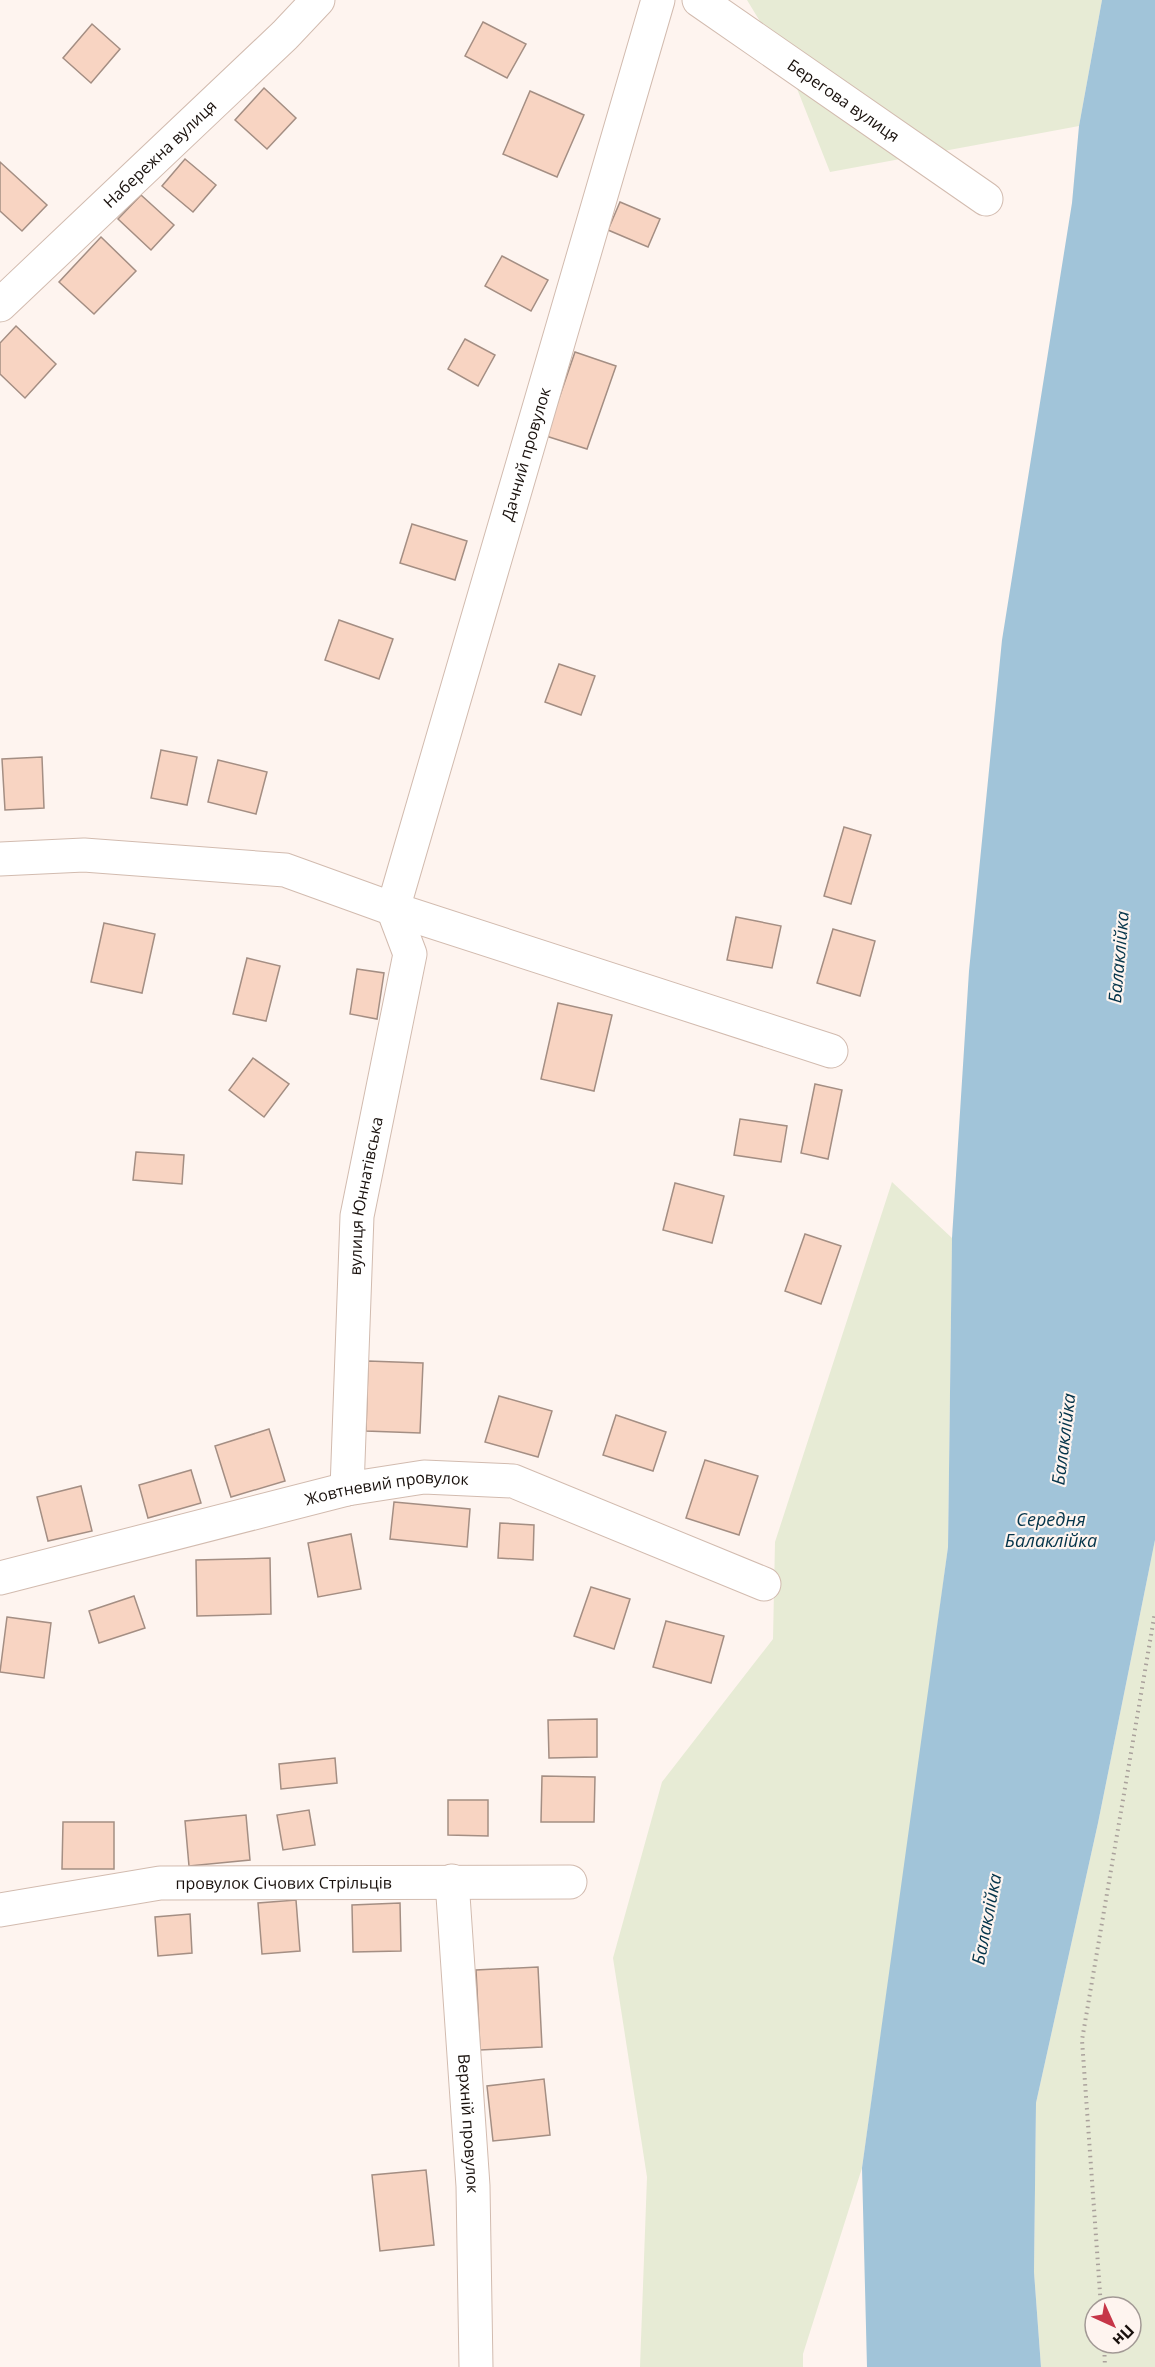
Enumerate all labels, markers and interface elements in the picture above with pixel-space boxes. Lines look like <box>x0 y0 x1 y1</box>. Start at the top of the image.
street label: Берегова вулиця <box>783 54 904 147</box>
street label: Набережна вулиця <box>98 95 221 213</box>
street label: Дачний провулок <box>496 384 556 523</box>
water label: Балаклійка <box>1102 910 1134 1004</box>
street label: вулиця Юннатівська <box>344 1115 388 1276</box>
water label: Балаклійка <box>1045 1392 1081 1486</box>
street label: Жовтневий провулок <box>302 1466 470 1510</box>
water label: Середня Балаклійка <box>1005 1507 1097 1552</box>
street label: провулок Січових Стрільців <box>176 1871 392 1894</box>
water label: Балаклійка <box>965 1871 1007 1967</box>
street label: Верхній провулок <box>453 2053 484 2194</box>
north arrow <box>1083 2295 1143 2355</box>
text: Пн <box>1108 2320 1139 2351</box>

